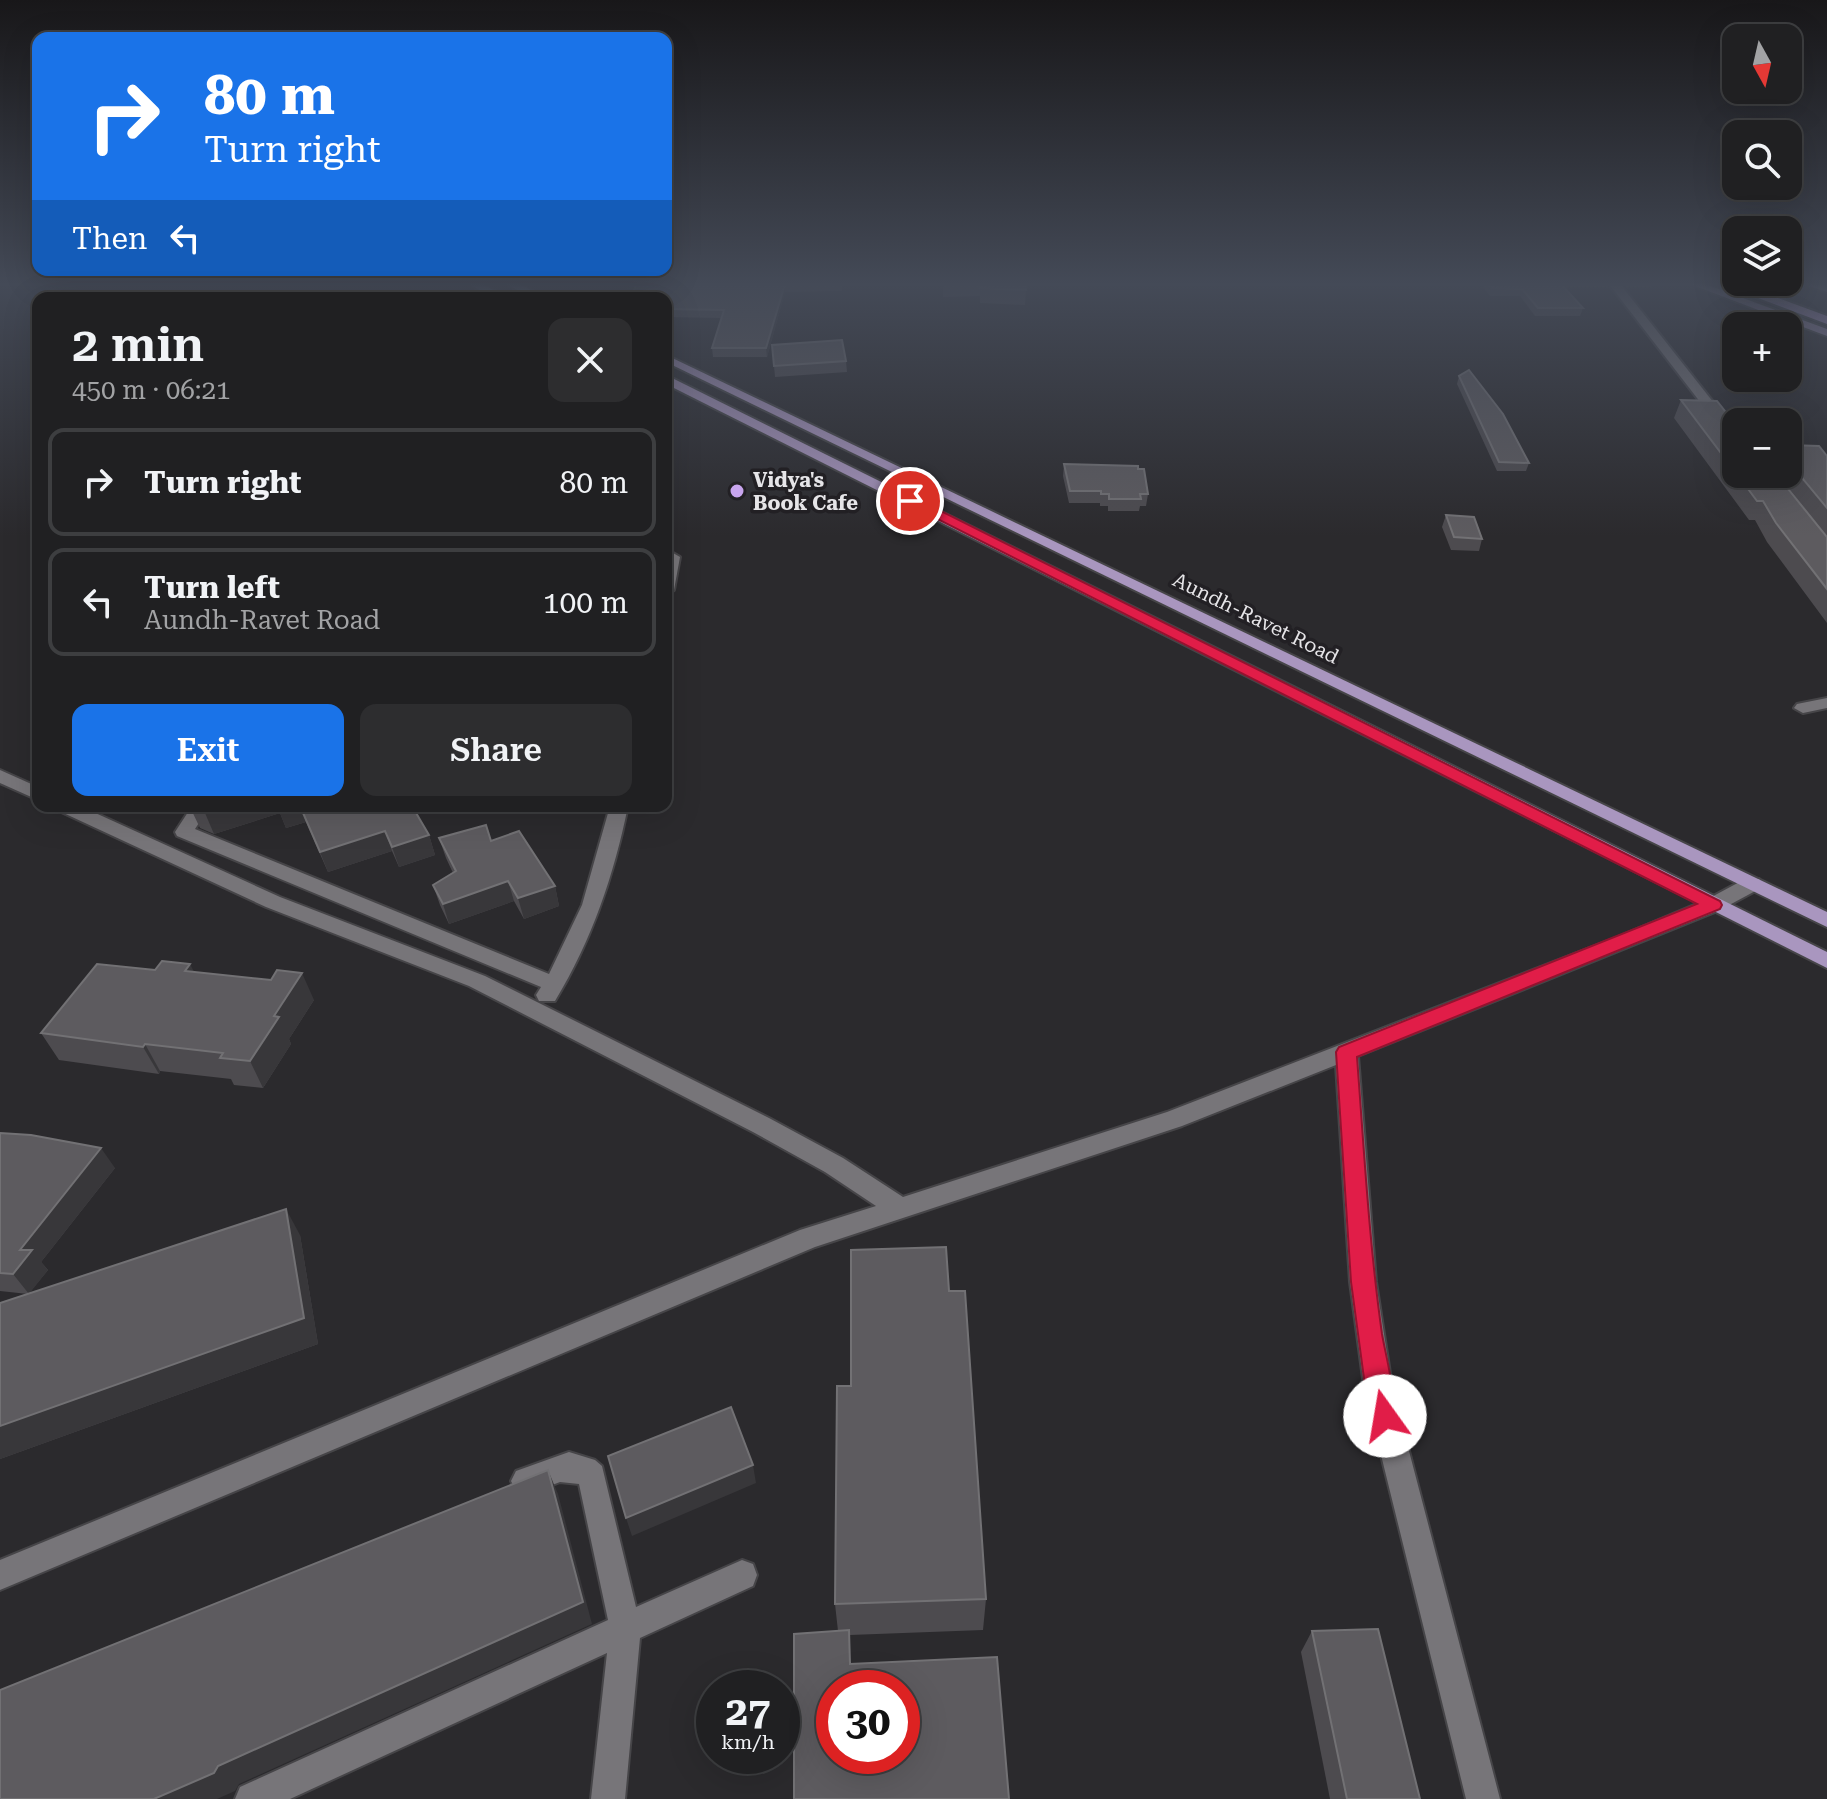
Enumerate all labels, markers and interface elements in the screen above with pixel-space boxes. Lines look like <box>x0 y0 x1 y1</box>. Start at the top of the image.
north arrow <box>1722 24 1802 104</box>
map controls <box>1722 24 1802 488</box>
text: 80 m <box>204 62 335 128</box>
icon: right <box>72 64 176 168</box>
button: search <box>1722 120 1802 200</box>
text: Turn right <box>204 129 381 171</box>
icon: left <box>163 216 207 260</box>
button: layers <box>1722 216 1802 296</box>
text: Then <box>72 221 147 256</box>
button: + <box>1722 312 1802 392</box>
text: 2 min <box>72 317 204 373</box>
button: close <box>548 318 632 402</box>
text: 450 m · 06:21 <box>72 375 231 405</box>
button: − <box>1722 408 1802 488</box>
icon: right <box>76 460 120 504</box>
text: Turn right <box>144 465 301 500</box>
text: 80 m <box>559 465 628 500</box>
pin <box>876 467 944 535</box>
place label: Vidya's Book Cafe <box>753 468 858 515</box>
icon: arrive <box>888 479 932 523</box>
marker: Vidya's Book Cafe <box>728 482 746 500</box>
street label: Aundh-Ravet Road <box>1169 567 1343 669</box>
text: Turn left <box>144 570 280 605</box>
icon: left <box>76 580 120 624</box>
text: 100 m <box>543 585 628 620</box>
text: Aundh-Ravet Road <box>144 605 380 635</box>
button: Exit <box>72 704 344 796</box>
button: Share <box>360 704 632 796</box>
position arrow <box>1343 1374 1427 1458</box>
speed limit sign: 30 <box>816 1670 920 1774</box>
text: 27 <box>726 1688 770 1735</box>
text: km/h <box>721 1730 775 1754</box>

